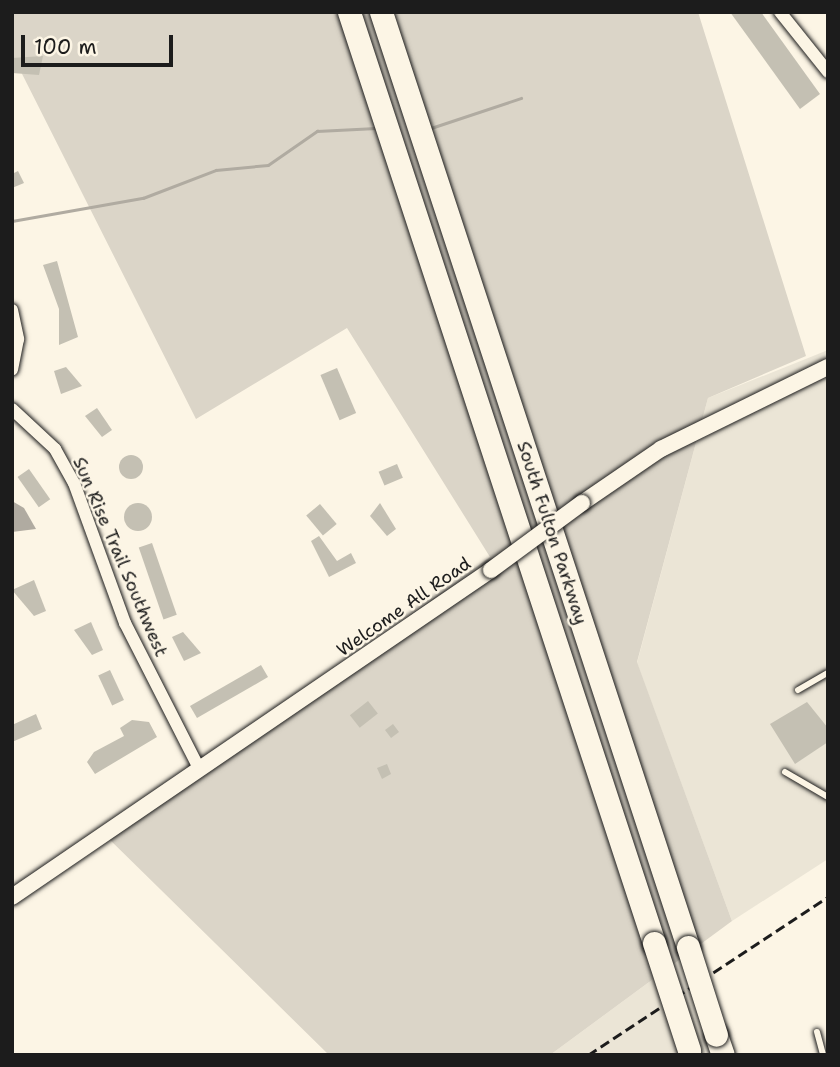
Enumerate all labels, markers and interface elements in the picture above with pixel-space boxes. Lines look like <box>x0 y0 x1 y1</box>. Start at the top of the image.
scale bar <box>24 21 177 65</box>
text: 100 m <box>34 33 97 61</box>
street label: South Fulton Parkway <box>512 439 592 627</box>
street label: Sun Rise Trail Southwest <box>68 454 172 660</box>
street label: Welcome All Road <box>333 553 475 661</box>

